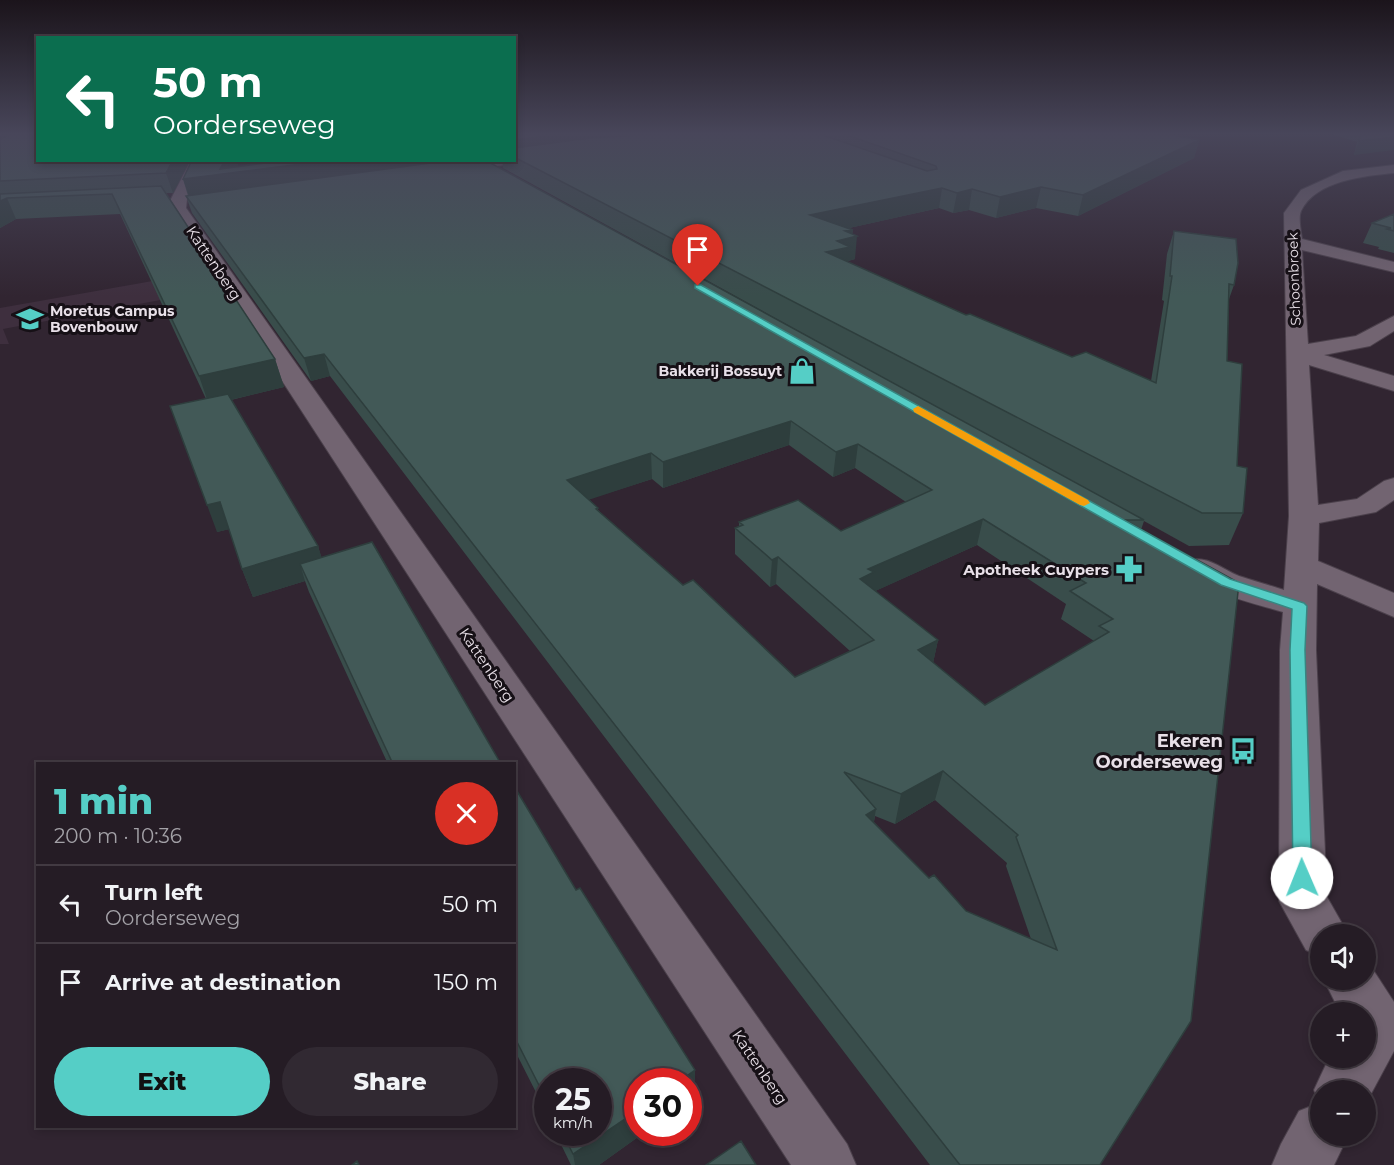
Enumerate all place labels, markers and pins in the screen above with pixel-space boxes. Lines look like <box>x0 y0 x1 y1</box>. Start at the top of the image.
pin <box>672 224 723 286</box>
place label: Moretus Campus Bovenbouw <box>50 302 175 336</box>
school or university icon: Moretus Campus Bovenbouw <box>15 304 45 334</box>
shop icon: Bakkerij Bossuyt <box>787 356 817 386</box>
place label: Bakkerij Bossuyt <box>658 362 782 380</box>
pharmacy icon: Apotheek Cuypers <box>1114 554 1144 584</box>
place label: Apotheek Cuypers <box>962 560 1109 579</box>
place label: Ekeren Oorderseweg <box>1096 730 1223 773</box>
bus stop icon: Ekeren Oorderseweg <box>1228 736 1258 766</box>

